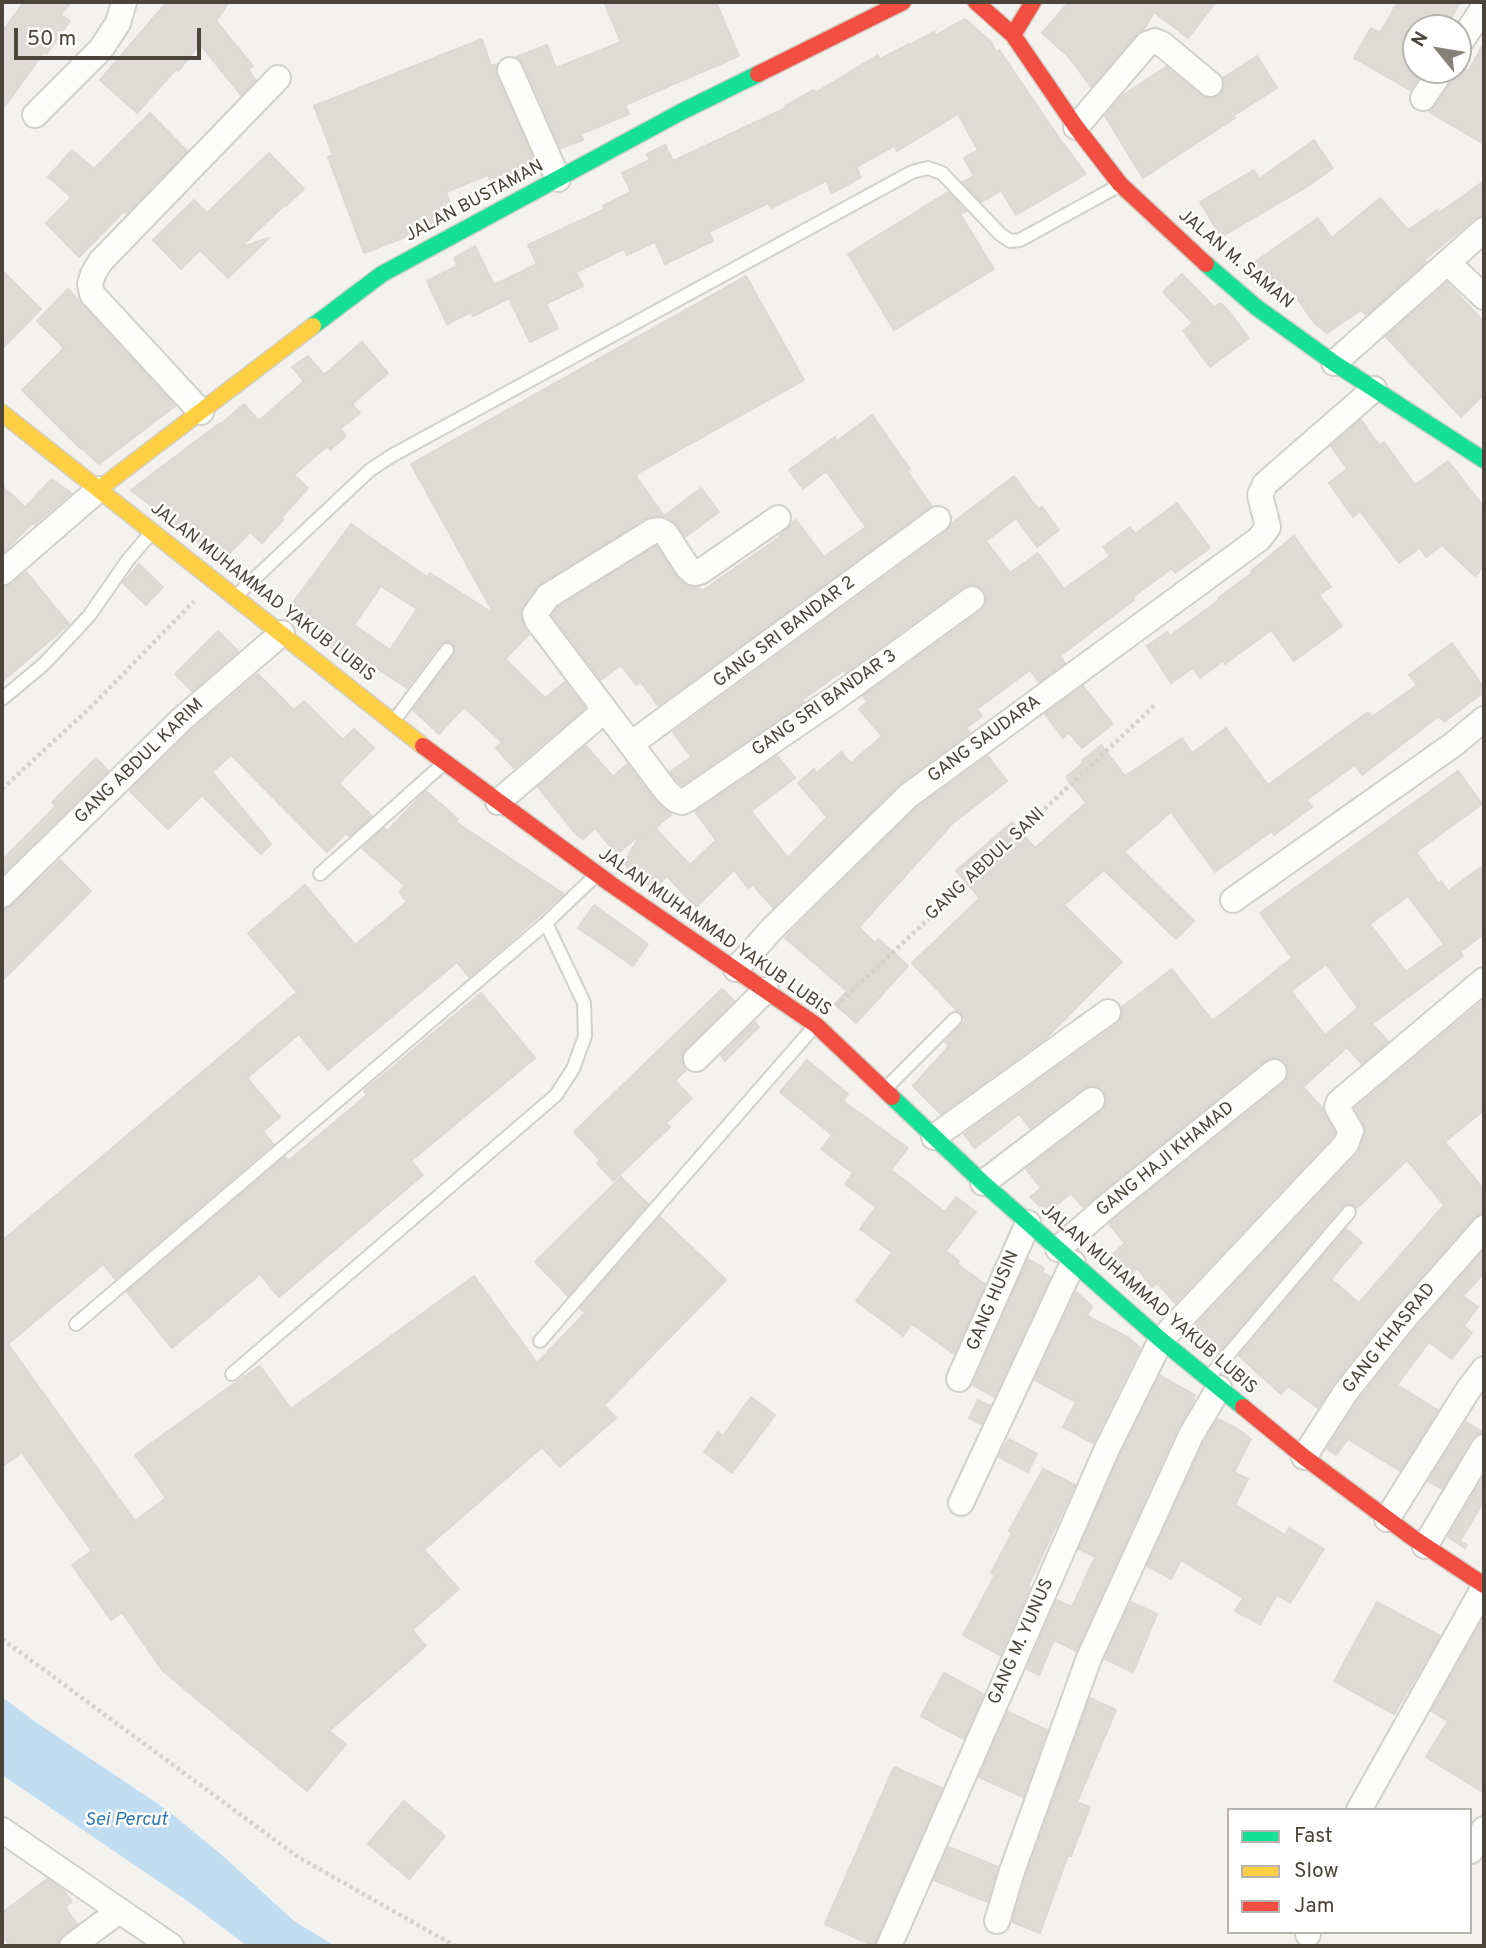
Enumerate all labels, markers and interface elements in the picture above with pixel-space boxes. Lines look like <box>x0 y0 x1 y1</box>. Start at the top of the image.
scale bar <box>18 14 205 58</box>
north arrow <box>1402 14 1472 84</box>
text: 50 m <box>27 26 76 53</box>
text: N <box>1407 28 1434 51</box>
street label: JALAN BUSTAMAN <box>402 156 548 248</box>
street label: JALAN M. SAMAN <box>1173 206 1297 314</box>
street label: JALAN MUHAMMAD YAKUB LUBIS <box>145 498 379 688</box>
street label: GANG SRI BANDAR 2 <box>710 573 860 693</box>
street label: GANG SRI BANDAR 3 <box>749 646 901 762</box>
street label: GANG SAUDARA <box>924 692 1046 788</box>
street label: GANG ABDUL KARIM <box>71 695 209 829</box>
street label: GANG ABDUL SANI <box>922 804 1050 926</box>
street label: JALAN MUHAMMAD YAKUB LUBIS <box>593 844 835 1022</box>
street label: GANG HAJI KHAMAD <box>1093 1098 1239 1222</box>
street label: JALAN MUHAMMAD YAKUB LUBIS <box>1035 1200 1261 1400</box>
street label: GANG HUSIN <box>963 1248 1025 1354</box>
street label: GANG KHASRAD <box>1339 1279 1441 1399</box>
street label: GANG M. YUNUS <box>985 1576 1059 1708</box>
legend <box>1227 1808 1472 1934</box>
water label: Sei Percut <box>85 1810 167 1832</box>
text: Fast <box>1294 1823 1333 1850</box>
text: Slow <box>1294 1858 1339 1885</box>
text: Jam <box>1294 1893 1335 1920</box>

